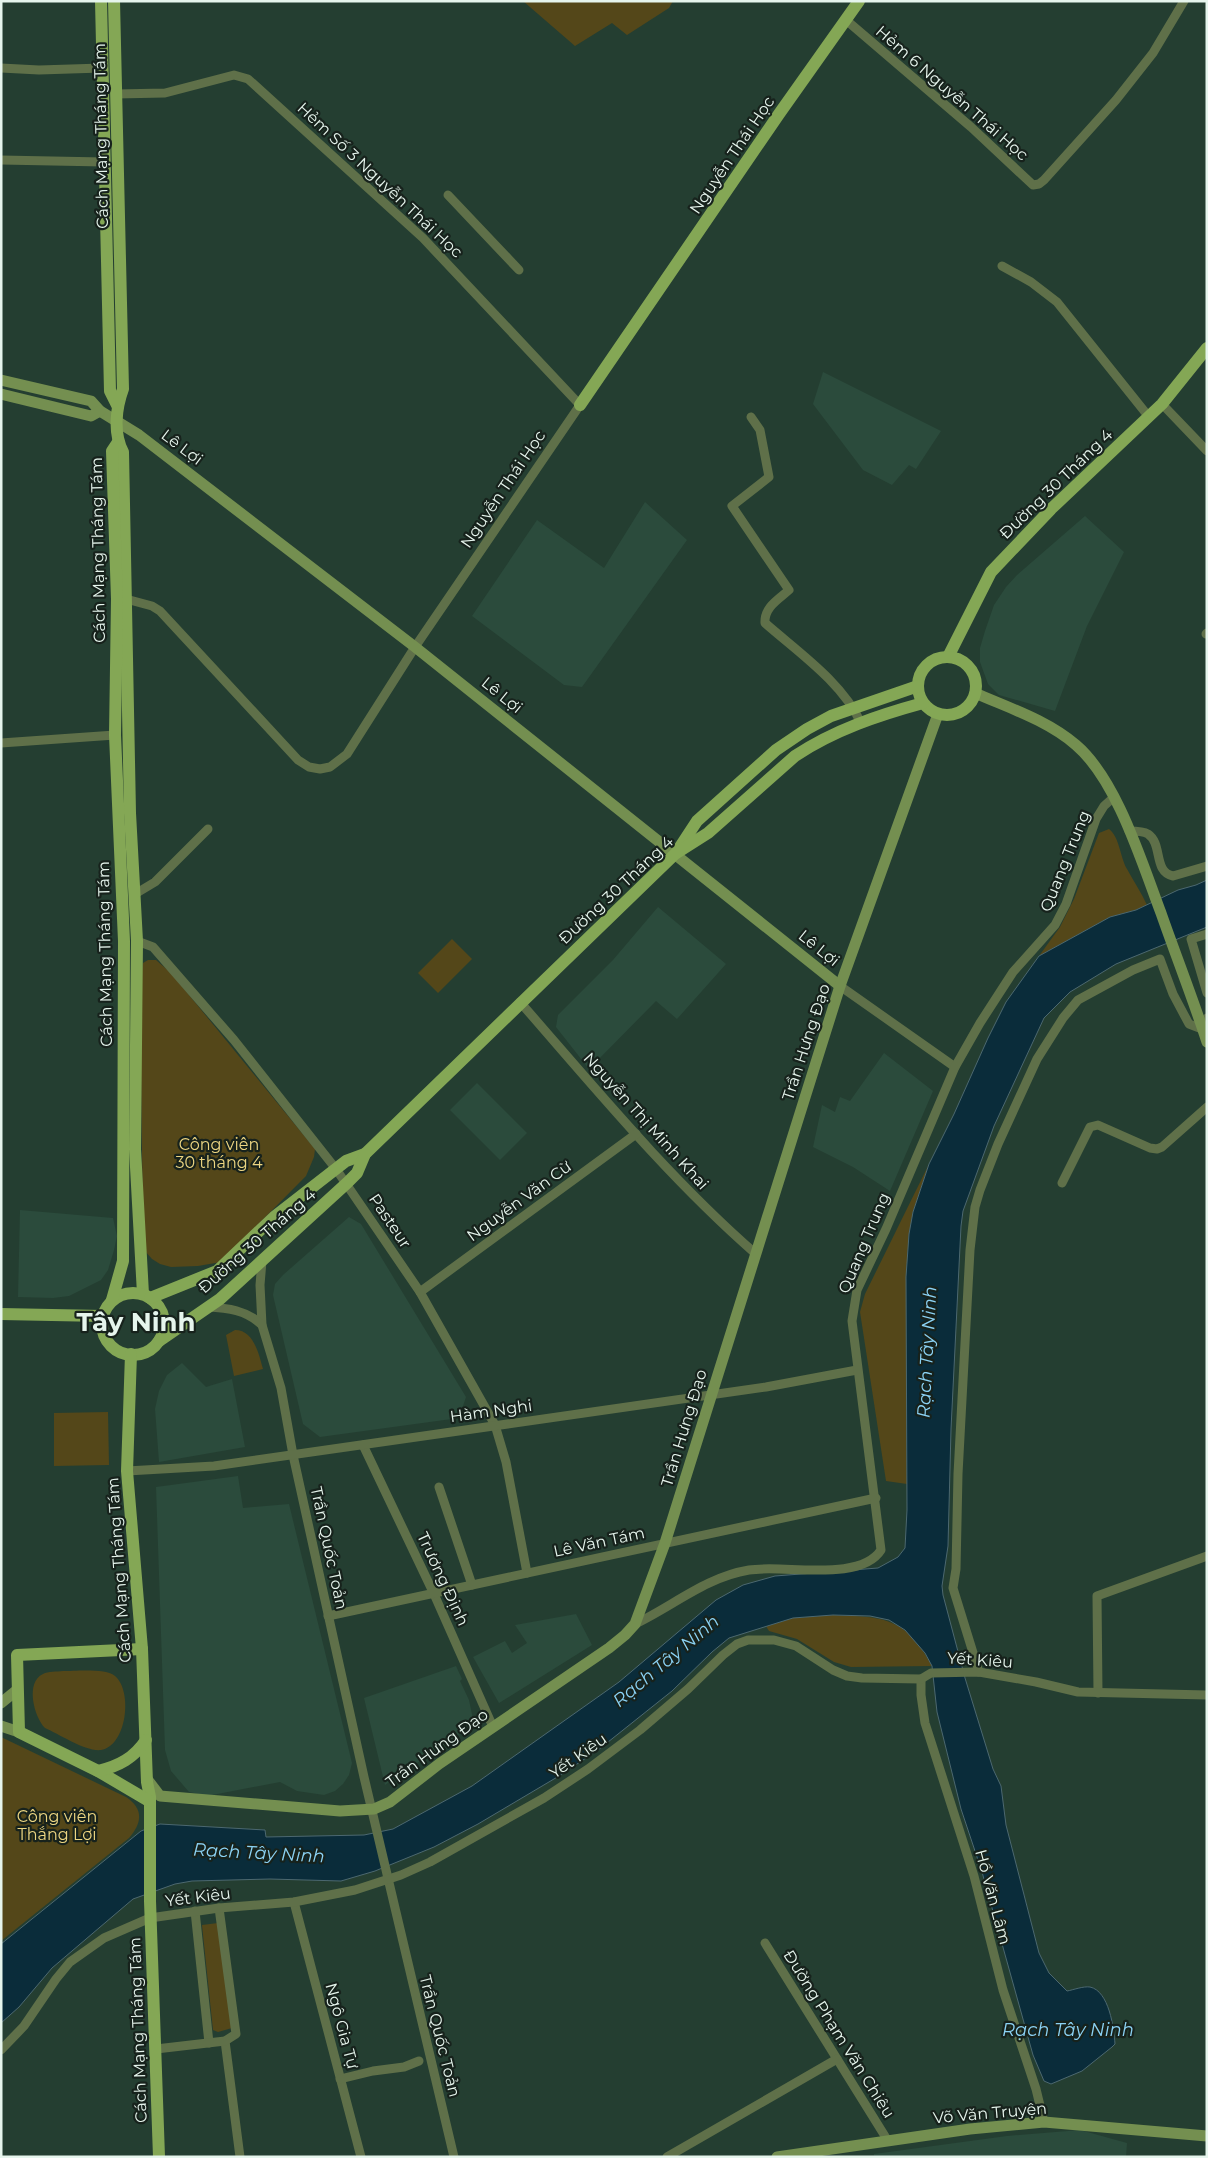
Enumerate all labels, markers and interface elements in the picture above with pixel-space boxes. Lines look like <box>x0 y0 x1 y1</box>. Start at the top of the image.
street label: Hẻm 6 Nguyễn Thái Học <box>872 22 1032 164</box>
street label: Cách Mạng Tháng Tám <box>90 43 112 229</box>
street label: Nguyễn Thái Học <box>686 93 778 217</box>
street label: Hẻm Số 3 Nguyễn Thái Học <box>293 98 467 262</box>
street label: Lê Lợi <box>158 425 206 469</box>
street label: Đường 30 Tháng 4 <box>996 425 1117 543</box>
street label: Nguyễn Thái Học <box>457 427 549 551</box>
street label: Cách Mạng Tháng Tám <box>87 457 109 643</box>
street label: Lê Lợi <box>478 673 526 717</box>
street label: Quang Trung <box>1036 808 1094 914</box>
street label: Đường 30 Tháng 4 <box>555 832 677 948</box>
street label: Cách Mạng Tháng Tám <box>94 861 116 1047</box>
street label: Lê Lợi <box>795 926 843 970</box>
street label: Trần Hưng Đạo <box>778 981 834 1103</box>
street label: Nguyễn Thị Minh Khai <box>580 1049 712 1193</box>
park label: Công viên 30 tháng 4 <box>175 1135 263 1172</box>
street label: Nguyễn Văn Cừ <box>463 1157 575 1245</box>
street label: Đường 30 Tháng 4 <box>194 1184 320 1297</box>
street label: Pasteur <box>365 1190 415 1252</box>
street label: Quang Trung <box>834 1190 894 1296</box>
water label: Rạch Tây Ninh <box>913 1286 941 1418</box>
district label: Tây Ninh <box>77 1306 195 1338</box>
street label: Trần Hưng Đạo <box>657 1367 711 1489</box>
street label: Hàm Nghi <box>449 1396 533 1426</box>
street label: Cách Mạng Tháng Tám <box>103 1477 135 1663</box>
street label: Trần Quốc Toản <box>307 1485 351 1611</box>
street label: Lê Văn Tám <box>552 1523 646 1561</box>
street label: Trương Định <box>413 1529 473 1629</box>
water label: Rạch Tây Ninh <box>608 1610 724 1712</box>
street label: Yết Kiêu <box>947 1648 1013 1672</box>
street label: Trần Hưng Đạo <box>382 1705 492 1791</box>
street label: Yết Kiêu <box>546 1729 610 1783</box>
park label: Công viên Thắng Lợi <box>17 1807 97 1844</box>
water label: Rạch Tây Ninh <box>193 1839 325 1867</box>
street label: Hồ Văn Lâm <box>971 1847 1015 1947</box>
street label: Yết Kiêu <box>164 1884 232 1910</box>
street label: Cách Mạng Tháng Tám <box>125 1937 151 2123</box>
street label: Đường Phạm Văn Chiêu <box>779 1947 899 2121</box>
street label: Trần Quốc Toản <box>416 1973 464 2099</box>
street label: Ngô Gia Tự <box>321 1981 363 2071</box>
water label: Rạch Tây Ninh <box>1002 2019 1134 2041</box>
street label: Võ Văn Truyện <box>932 2099 1048 2127</box>

